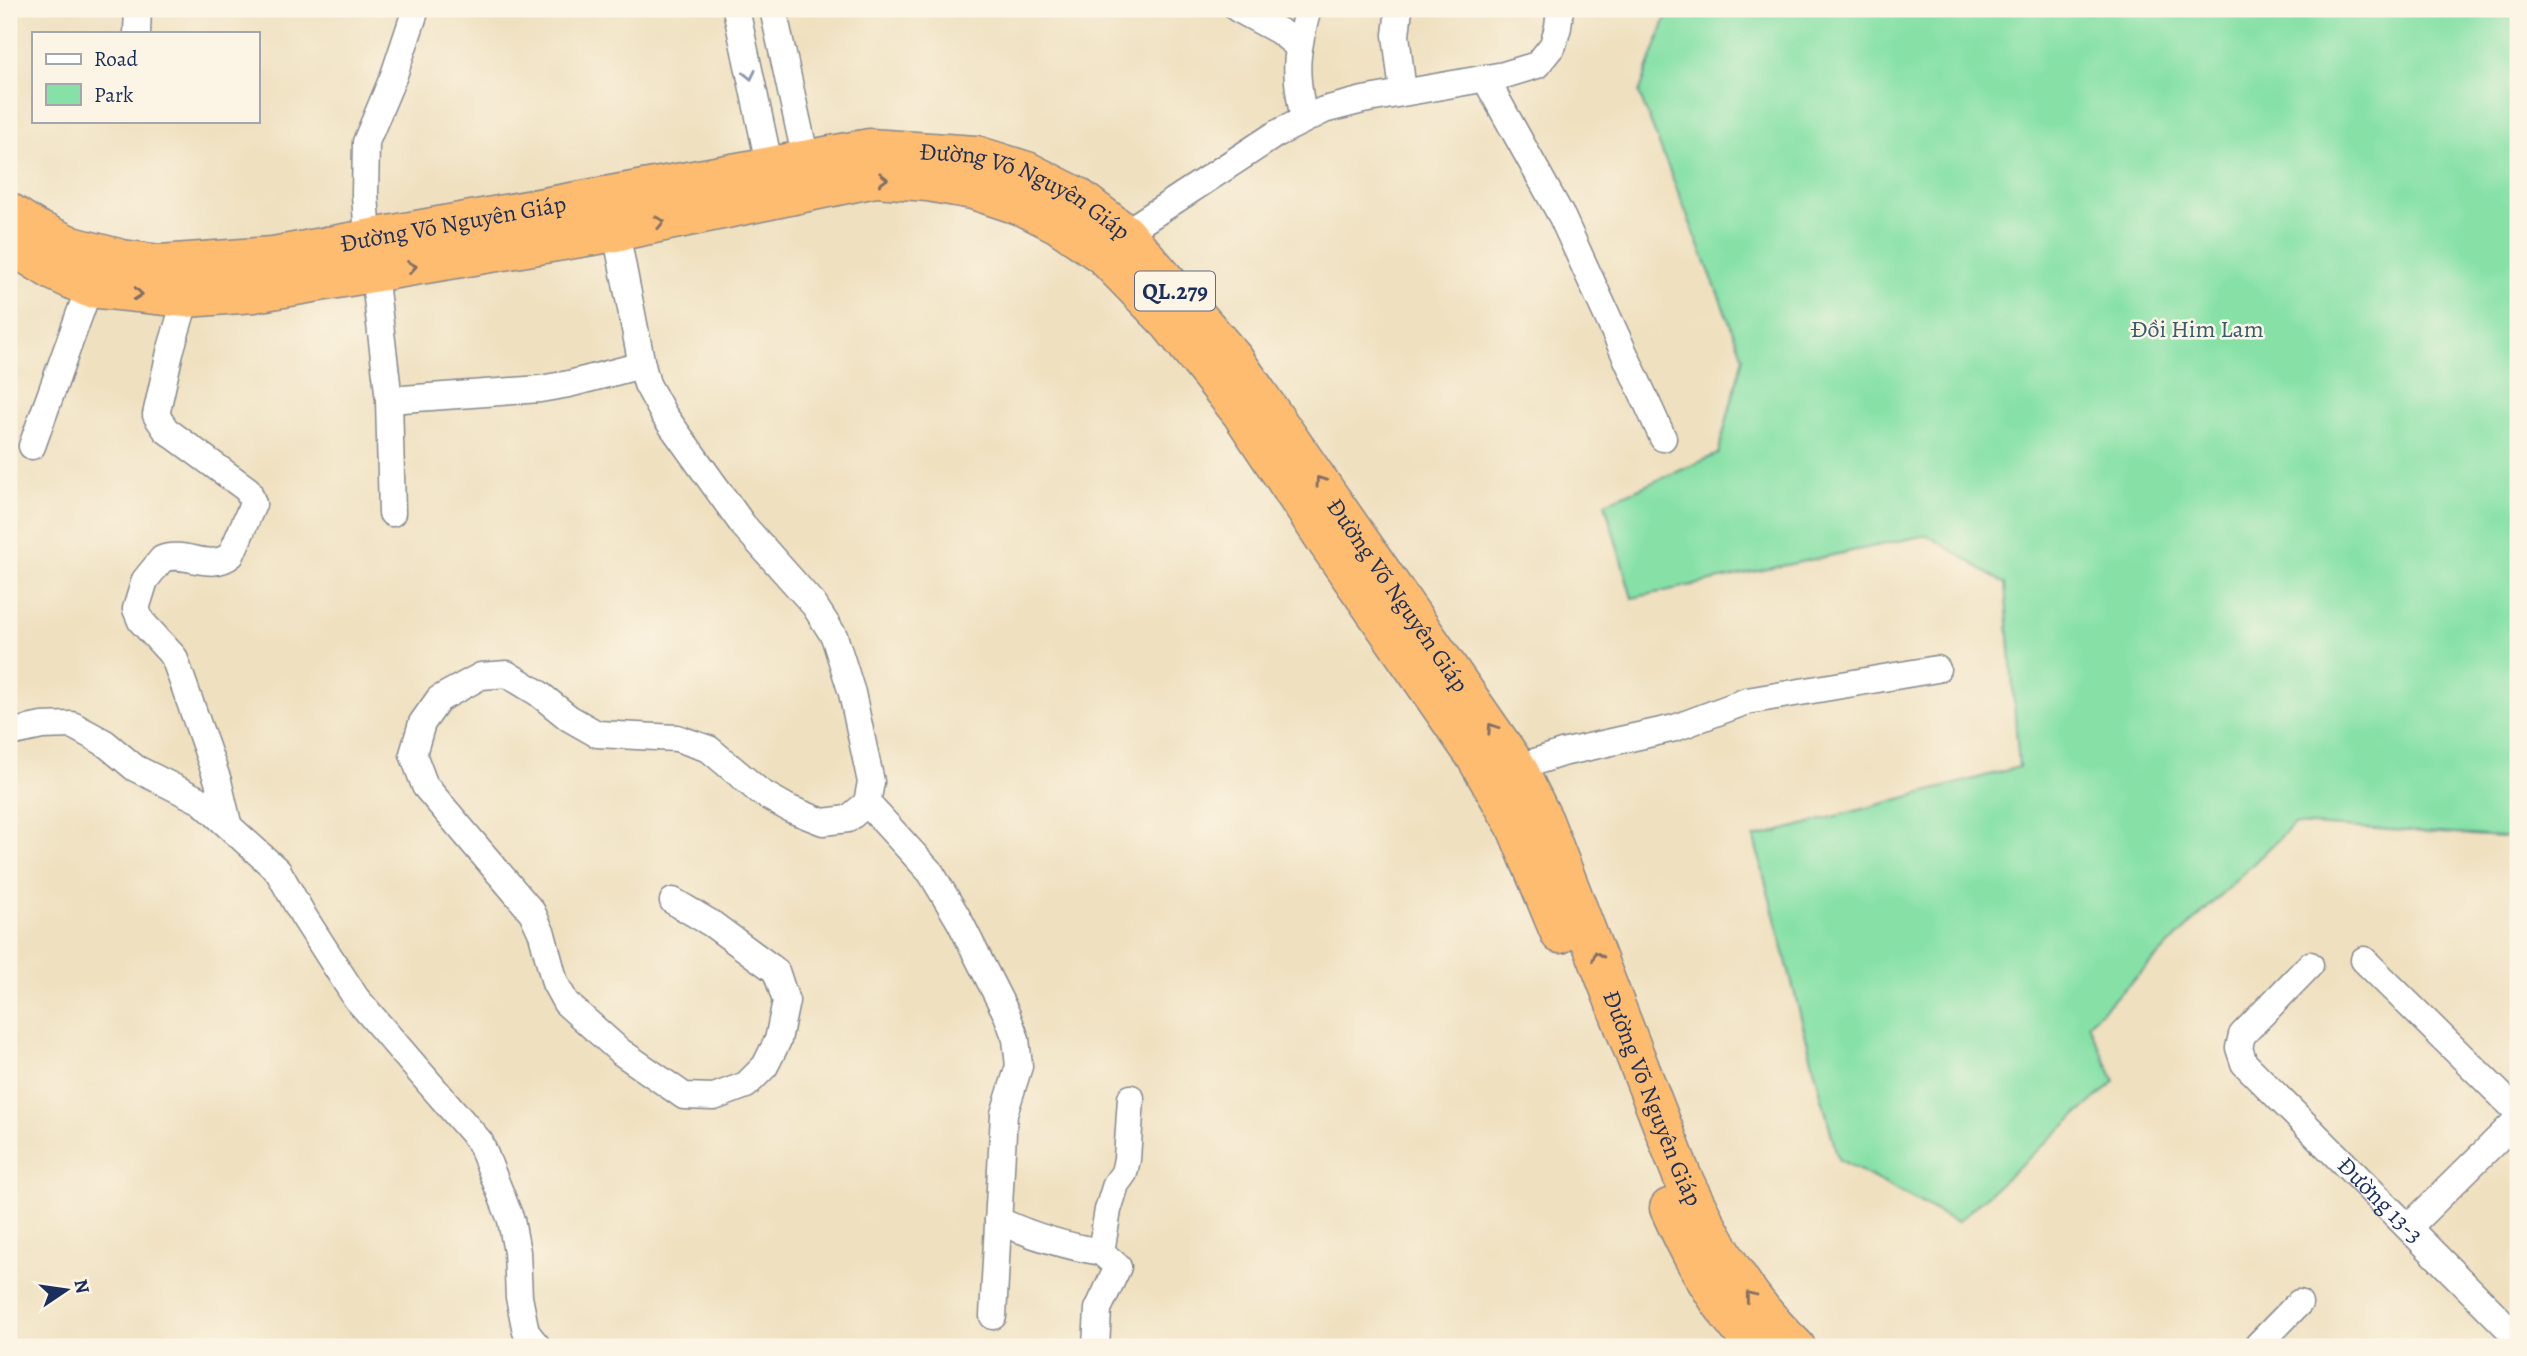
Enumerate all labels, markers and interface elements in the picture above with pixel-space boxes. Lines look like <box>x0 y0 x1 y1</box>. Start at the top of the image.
legend <box>32 32 259 122</box>
text: Road <box>94 45 138 73</box>
one-way arrow <box>742 69 756 81</box>
text: Park <box>94 81 134 109</box>
street label: Đường Võ Nguyên Giáp <box>918 135 1137 247</box>
one-way arrow <box>879 171 889 187</box>
street label: Đường Võ Nguyên Giáp <box>337 187 569 260</box>
one-way arrow <box>654 216 666 231</box>
one-way arrow <box>406 260 418 275</box>
road number: QL.279 <box>1135 272 1215 310</box>
one-way arrow <box>133 286 144 301</box>
park label: Đồi Him Lam <box>2130 313 2264 345</box>
one-way arrow <box>1316 476 1328 489</box>
street label: Đường Võ Nguyên Giáp <box>1319 492 1476 699</box>
one-way arrow <box>1487 723 1500 736</box>
one-way arrow <box>1592 951 1606 963</box>
street label: Đường Võ Nguyên Giáp <box>1595 986 1710 1211</box>
street label: Đường 13-3 <box>2330 1150 2431 1250</box>
north arrow <box>32 1254 102 1324</box>
text: N <box>67 1277 96 1296</box>
one-way arrow <box>1746 1292 1759 1304</box>

